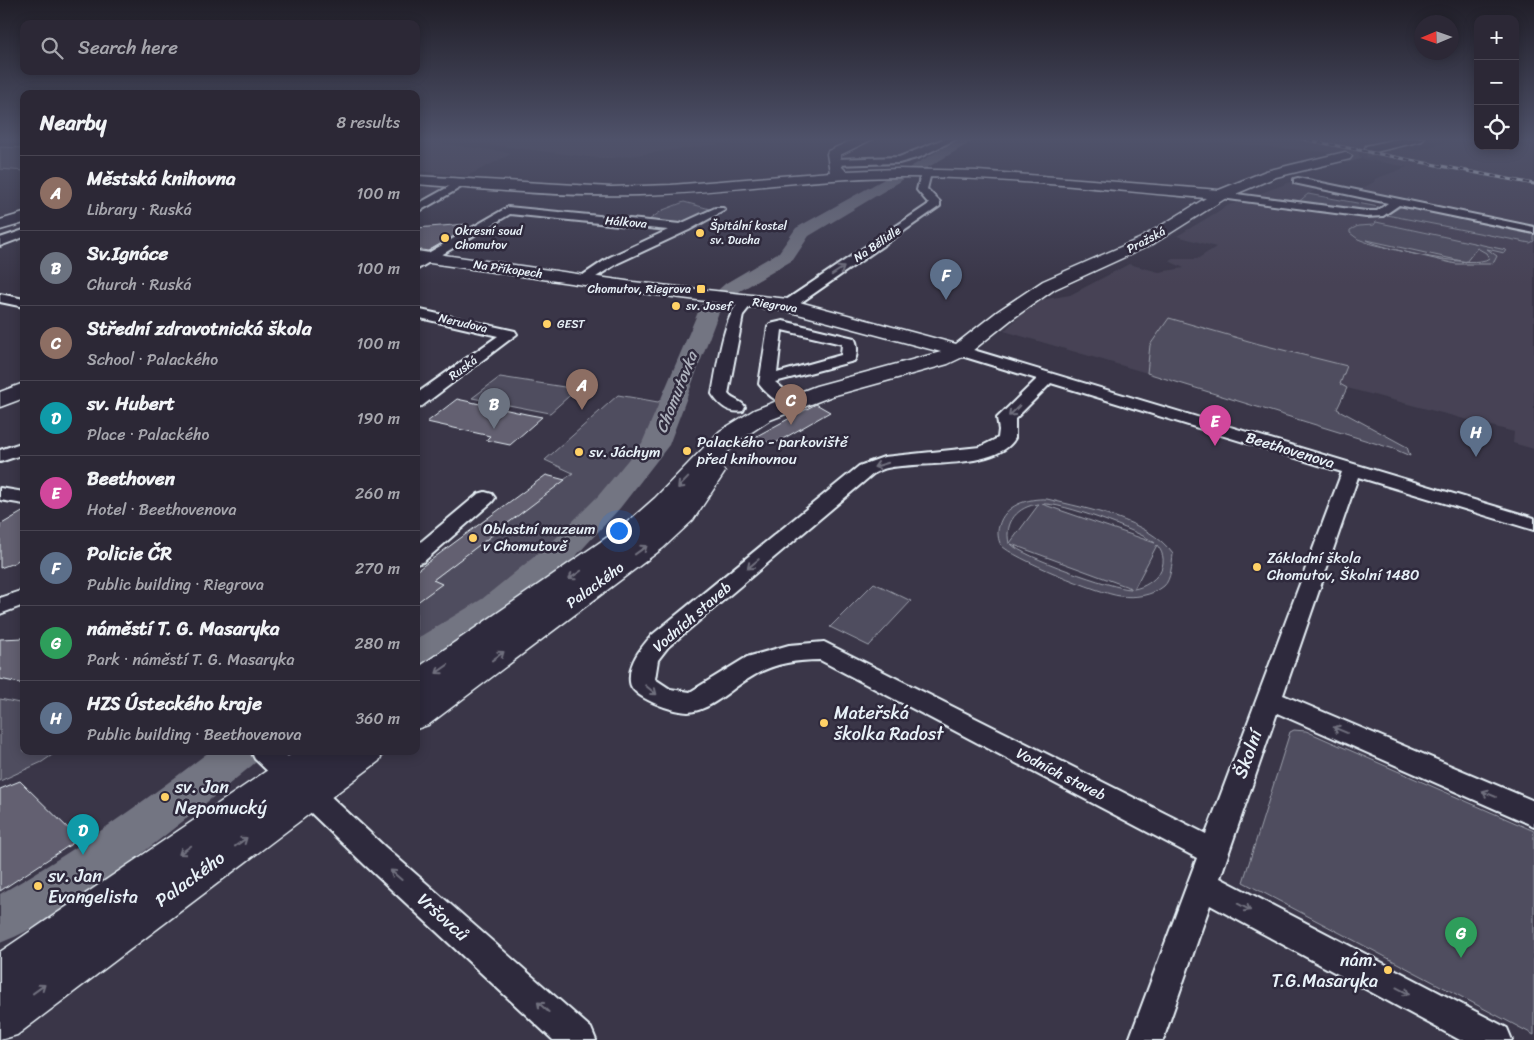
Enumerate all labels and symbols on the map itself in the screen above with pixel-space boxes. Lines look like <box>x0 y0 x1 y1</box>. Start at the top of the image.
north arrow <box>1414 15 1459 60</box>
street label: Hálkova <box>604 209 649 235</box>
place label: Špitální kostel sv. Ducha <box>709 215 788 251</box>
place label: Okresní soud Chomutov <box>455 220 523 256</box>
street label: Na Bělidle <box>849 220 906 268</box>
street label: Pražská <box>1122 220 1170 260</box>
marker: Špitální kostel sv. Ducha <box>694 227 706 239</box>
marker: Okresní soud Chomutov <box>439 232 451 244</box>
street label: Na Příkopech <box>472 253 544 285</box>
pin: F <box>930 259 962 300</box>
one-way arrow <box>831 266 845 276</box>
place label: Chomutov, Riegrova <box>587 278 691 300</box>
marker: Chomutov, Riegrova <box>695 283 707 295</box>
street label: Riegrova <box>751 291 799 319</box>
place label: sv. Josef <box>685 295 734 317</box>
marker: sv. Josef <box>670 300 682 312</box>
street label: Nerudova <box>436 307 490 339</box>
place label: GEST <box>557 313 586 335</box>
marker: GEST <box>541 318 553 330</box>
water label: Chomutovka <box>647 345 707 437</box>
street label: Ruská <box>444 350 482 386</box>
pin: A <box>566 369 598 410</box>
pin: C <box>775 384 807 425</box>
pin: B <box>478 388 510 429</box>
one-way arrow <box>1008 405 1020 417</box>
pin: E <box>1199 405 1231 446</box>
pin: H <box>1460 416 1492 457</box>
street label: Beethovenova <box>1242 424 1338 476</box>
place label: Palackého - parkoviště před knihovnou <box>696 429 849 472</box>
place label: sv. Jáchym <box>588 439 661 465</box>
marker: Palackého - parkoviště před knihovnou <box>681 445 693 457</box>
marker: sv. Jáchym <box>573 446 585 458</box>
one-way arrow <box>873 460 889 470</box>
one-way arrow <box>678 477 690 489</box>
place label: Oblastní muzeum v Chomutově <box>483 516 596 559</box>
your location <box>606 518 632 544</box>
marker: Oblastní muzeum v Chomutově <box>467 532 479 544</box>
one-way arrow <box>634 545 648 556</box>
place label: Základní škola Chomutov, Školní 1480 <box>1267 545 1420 588</box>
street label: Palackého <box>560 554 630 615</box>
one-way arrow <box>747 558 760 569</box>
marker: Základní škola Chomutov, Školní 1480 <box>1251 561 1263 573</box>
one-way arrow <box>568 570 582 580</box>
street label: Vodních staveb <box>647 575 737 659</box>
one-way arrow <box>491 650 504 661</box>
one-way arrow <box>436 663 450 674</box>
one-way arrow <box>644 685 657 696</box>
place label: Mateřská školka Radost <box>833 697 944 750</box>
marker: Mateřská školka Radost <box>818 717 830 729</box>
street label: Školní <box>1224 723 1272 783</box>
one-way arrow <box>1333 724 1348 734</box>
street label: Vodních staveb <box>1012 740 1110 808</box>
place label: sv. Jan Nepomucký <box>174 771 267 824</box>
one-way arrow <box>1482 789 1497 799</box>
marker: sv. Jan Nepomucký <box>159 791 171 803</box>
pin: D <box>67 814 99 855</box>
one-way arrow <box>234 837 248 847</box>
street label: Palackého <box>148 842 232 916</box>
one-way arrow <box>178 845 192 855</box>
place label: sv. Jan Evangelista <box>47 860 138 913</box>
one-way arrow <box>390 869 403 880</box>
marker: sv. Jan Evangelista <box>32 880 44 892</box>
street label: Vršovců <box>409 885 477 950</box>
one-way arrow <box>1237 902 1252 912</box>
pin: G <box>1445 917 1477 958</box>
place label: nám. T.G.Masaryka <box>1272 944 1378 997</box>
marker: nám. T.G.Masaryka <box>1382 964 1394 976</box>
one-way arrow <box>32 984 46 994</box>
one-way arrow <box>1395 987 1410 996</box>
one-way arrow <box>536 1001 549 1013</box>

